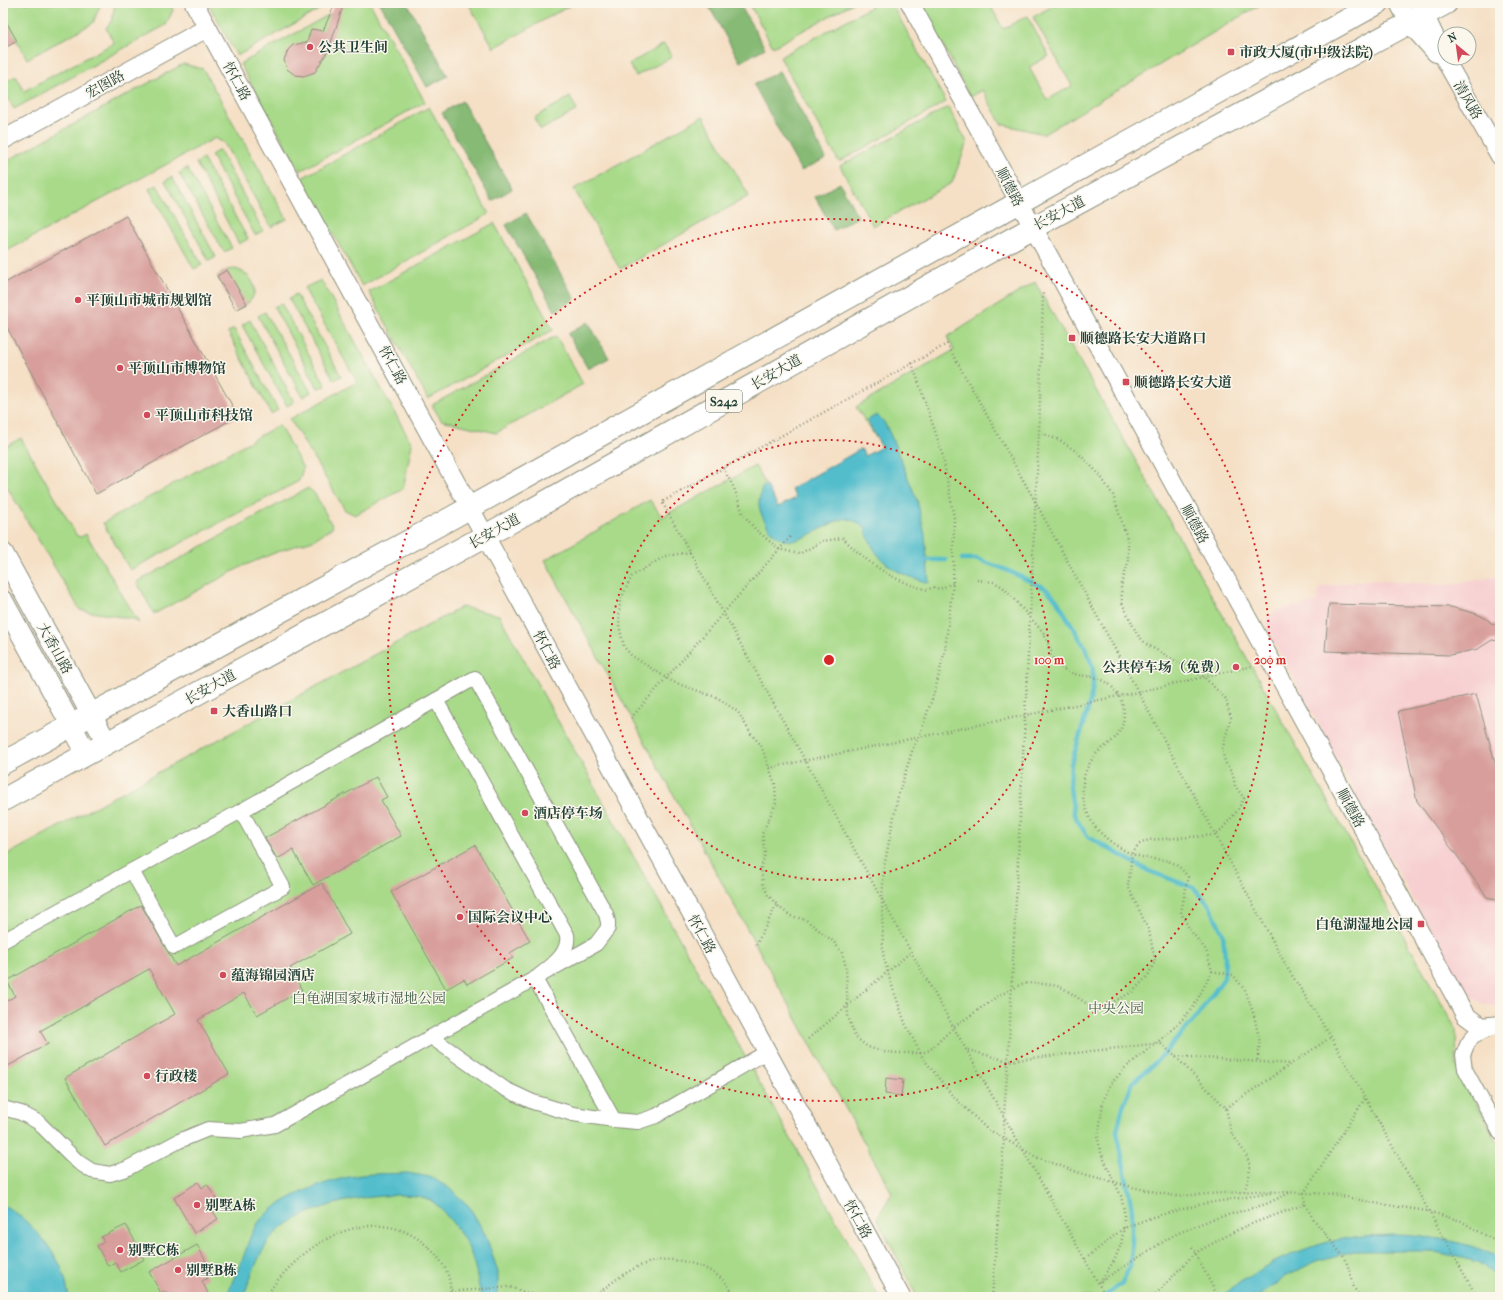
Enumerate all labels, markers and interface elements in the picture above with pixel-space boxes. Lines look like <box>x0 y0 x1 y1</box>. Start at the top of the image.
north arrow <box>1437 26 1477 66</box>
text: N <box>1446 30 1460 45</box>
place label: 公共卫生间 <box>318 39 388 56</box>
marker: 公共卫生间 <box>305 42 315 52</box>
place label: 市政大厦(市中级法院) <box>1239 44 1373 61</box>
marker: 市政大厦(市中级法院) <box>1226 47 1236 57</box>
street label: 怀仁路 <box>219 59 254 104</box>
street label: 宏图路 <box>83 67 128 102</box>
street label: 清风路 <box>1450 78 1485 123</box>
street label: 顺德路 <box>992 165 1027 210</box>
street label: 长安大道 <box>1031 193 1088 234</box>
place label: 平顶山市城市规划馆 <box>86 292 212 309</box>
marker: 平顶山市城市规划馆 <box>73 295 83 305</box>
place label: 顺德路长安大道路口 <box>1080 330 1206 347</box>
marker: 顺德路长安大道路口 <box>1067 333 1077 343</box>
street label: 怀仁路 <box>375 343 410 388</box>
street label: 长安大道 <box>748 351 805 394</box>
place label: 平顶山市博物馆 <box>128 360 226 377</box>
marker: 平顶山市博物馆 <box>115 363 125 373</box>
place label: 顺德路长安大道 <box>1134 374 1232 391</box>
marker: 顺德路长安大道 <box>1121 377 1131 387</box>
road number: S242 <box>706 390 742 412</box>
place label: 平顶山市科技馆 <box>155 407 253 424</box>
marker: 平顶山市科技馆 <box>142 410 152 420</box>
street label: 顺德路 <box>1177 502 1212 547</box>
street label: 长安大道 <box>466 510 523 552</box>
street label: 大香山路 <box>34 620 76 677</box>
street label: 怀仁路 <box>529 628 564 673</box>
centre of rings <box>822 653 836 667</box>
text: 100 m <box>1034 653 1065 667</box>
text: 200 m <box>1254 653 1287 667</box>
place label: 公共停车场（免费） <box>1102 659 1228 676</box>
marker: 公共停车场（免费） <box>1231 662 1241 672</box>
street label: 长安大道 <box>182 666 239 708</box>
place label: 大香山路口 <box>222 703 292 720</box>
marker: 大香山路口 <box>209 706 219 716</box>
street label: 顺德路 <box>1333 786 1368 831</box>
place label: 酒店停车场 <box>533 805 603 822</box>
marker: 酒店停车场 <box>520 808 530 818</box>
place label: 国际会议中心 <box>468 909 552 926</box>
marker: 国际会议中心 <box>455 912 465 922</box>
street label: 怀仁路 <box>684 912 719 957</box>
place label: 白龟湖湿地公园 <box>1315 916 1413 933</box>
marker: 白龟湖湿地公园 <box>1416 919 1426 929</box>
place label: 蕴海锦园酒店 <box>231 967 315 984</box>
marker: 蕴海锦园酒店 <box>218 970 228 980</box>
park label: 白龟湖国家城市湿地公园 <box>292 990 446 1007</box>
park label: 中央公园 <box>1088 1000 1144 1017</box>
place label: 行政楼 <box>155 1068 197 1085</box>
marker: 行政楼 <box>142 1071 152 1081</box>
place label: 别墅A栋 <box>205 1197 256 1214</box>
street label: 怀仁路 <box>840 1197 875 1242</box>
marker: 别墅A栋 <box>192 1200 202 1210</box>
place label: 别墅C栋 <box>128 1242 179 1259</box>
marker: 别墅C栋 <box>115 1245 125 1255</box>
place label: 别墅B栋 <box>186 1262 237 1279</box>
marker: 别墅B栋 <box>173 1265 183 1275</box>

